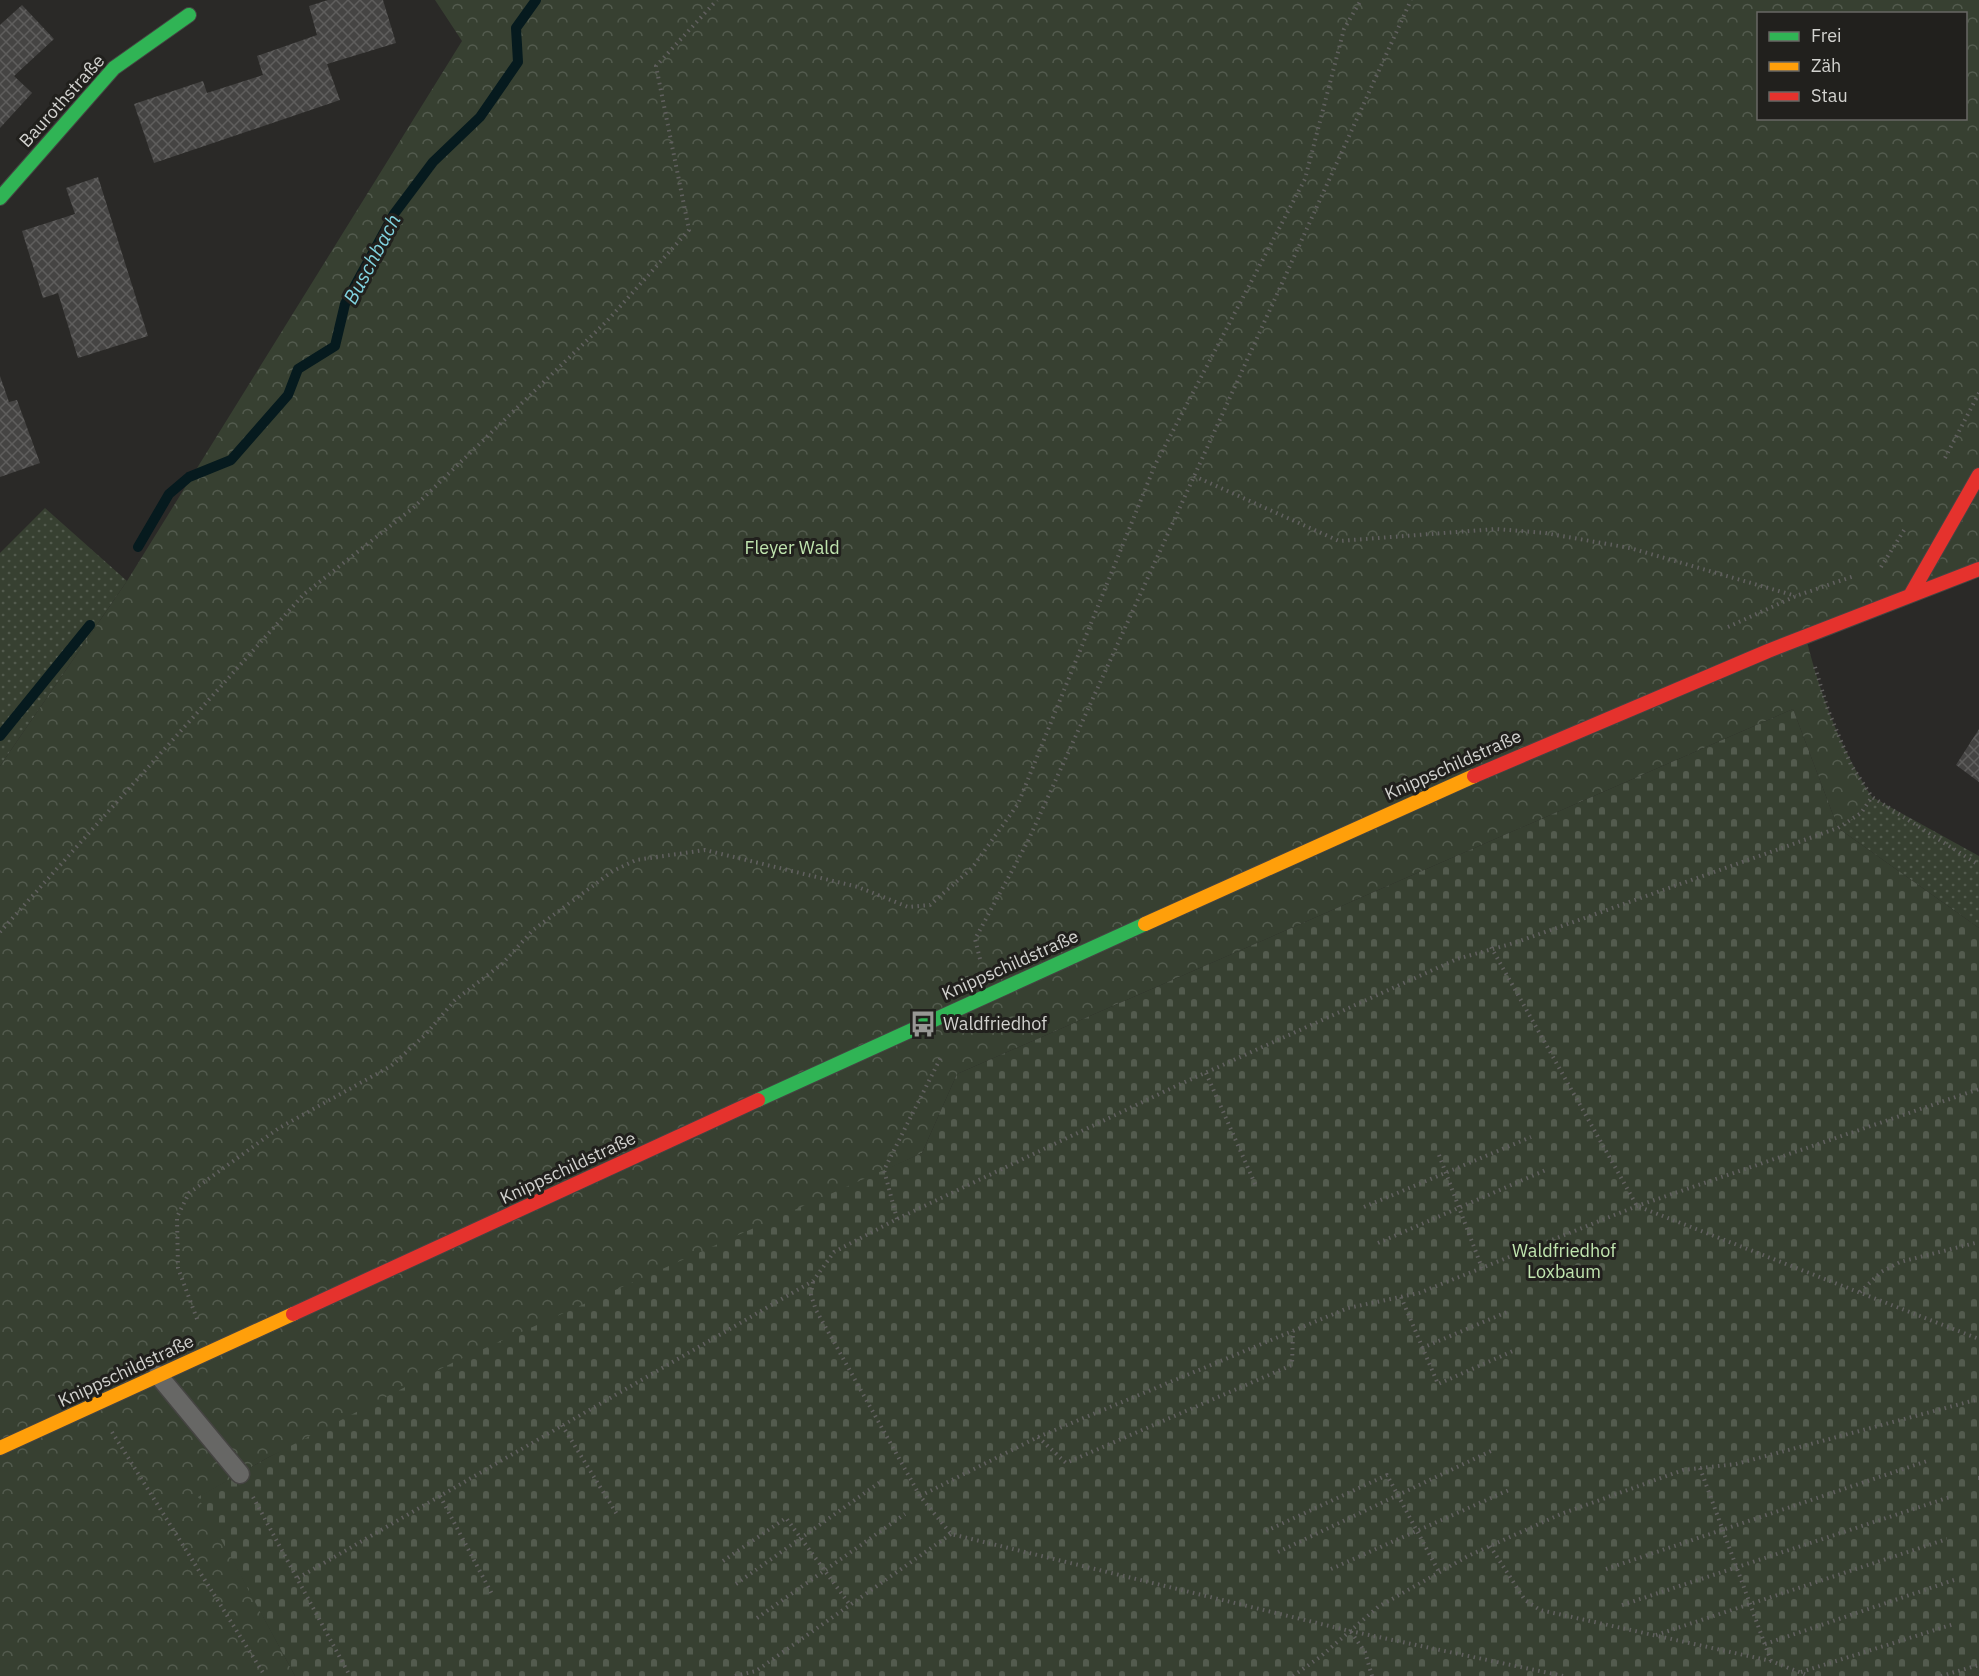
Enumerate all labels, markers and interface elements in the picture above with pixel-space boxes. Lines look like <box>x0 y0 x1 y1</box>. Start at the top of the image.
legend <box>1757 12 1967 120</box>
text: Frei <box>1811 24 1842 47</box>
street label: Baurothstraße <box>14 49 109 152</box>
text: Zäh <box>1811 54 1841 77</box>
text: Stau <box>1811 84 1848 107</box>
water label: Buschbach <box>337 209 407 309</box>
park label: Fleyer Wald <box>744 536 840 559</box>
street label: Knippschildstraße <box>1381 724 1525 805</box>
street label: Knippschildstraße <box>938 924 1082 1005</box>
bus stop icon: Waldfriedhof <box>908 1009 938 1039</box>
place label: Waldfriedhof <box>943 1012 1047 1035</box>
street label: Knippschildstraße <box>496 1126 639 1209</box>
park label: Waldfriedhof Loxbaum <box>1512 1239 1616 1283</box>
street label: Knippschildstraße <box>54 1329 197 1412</box>

